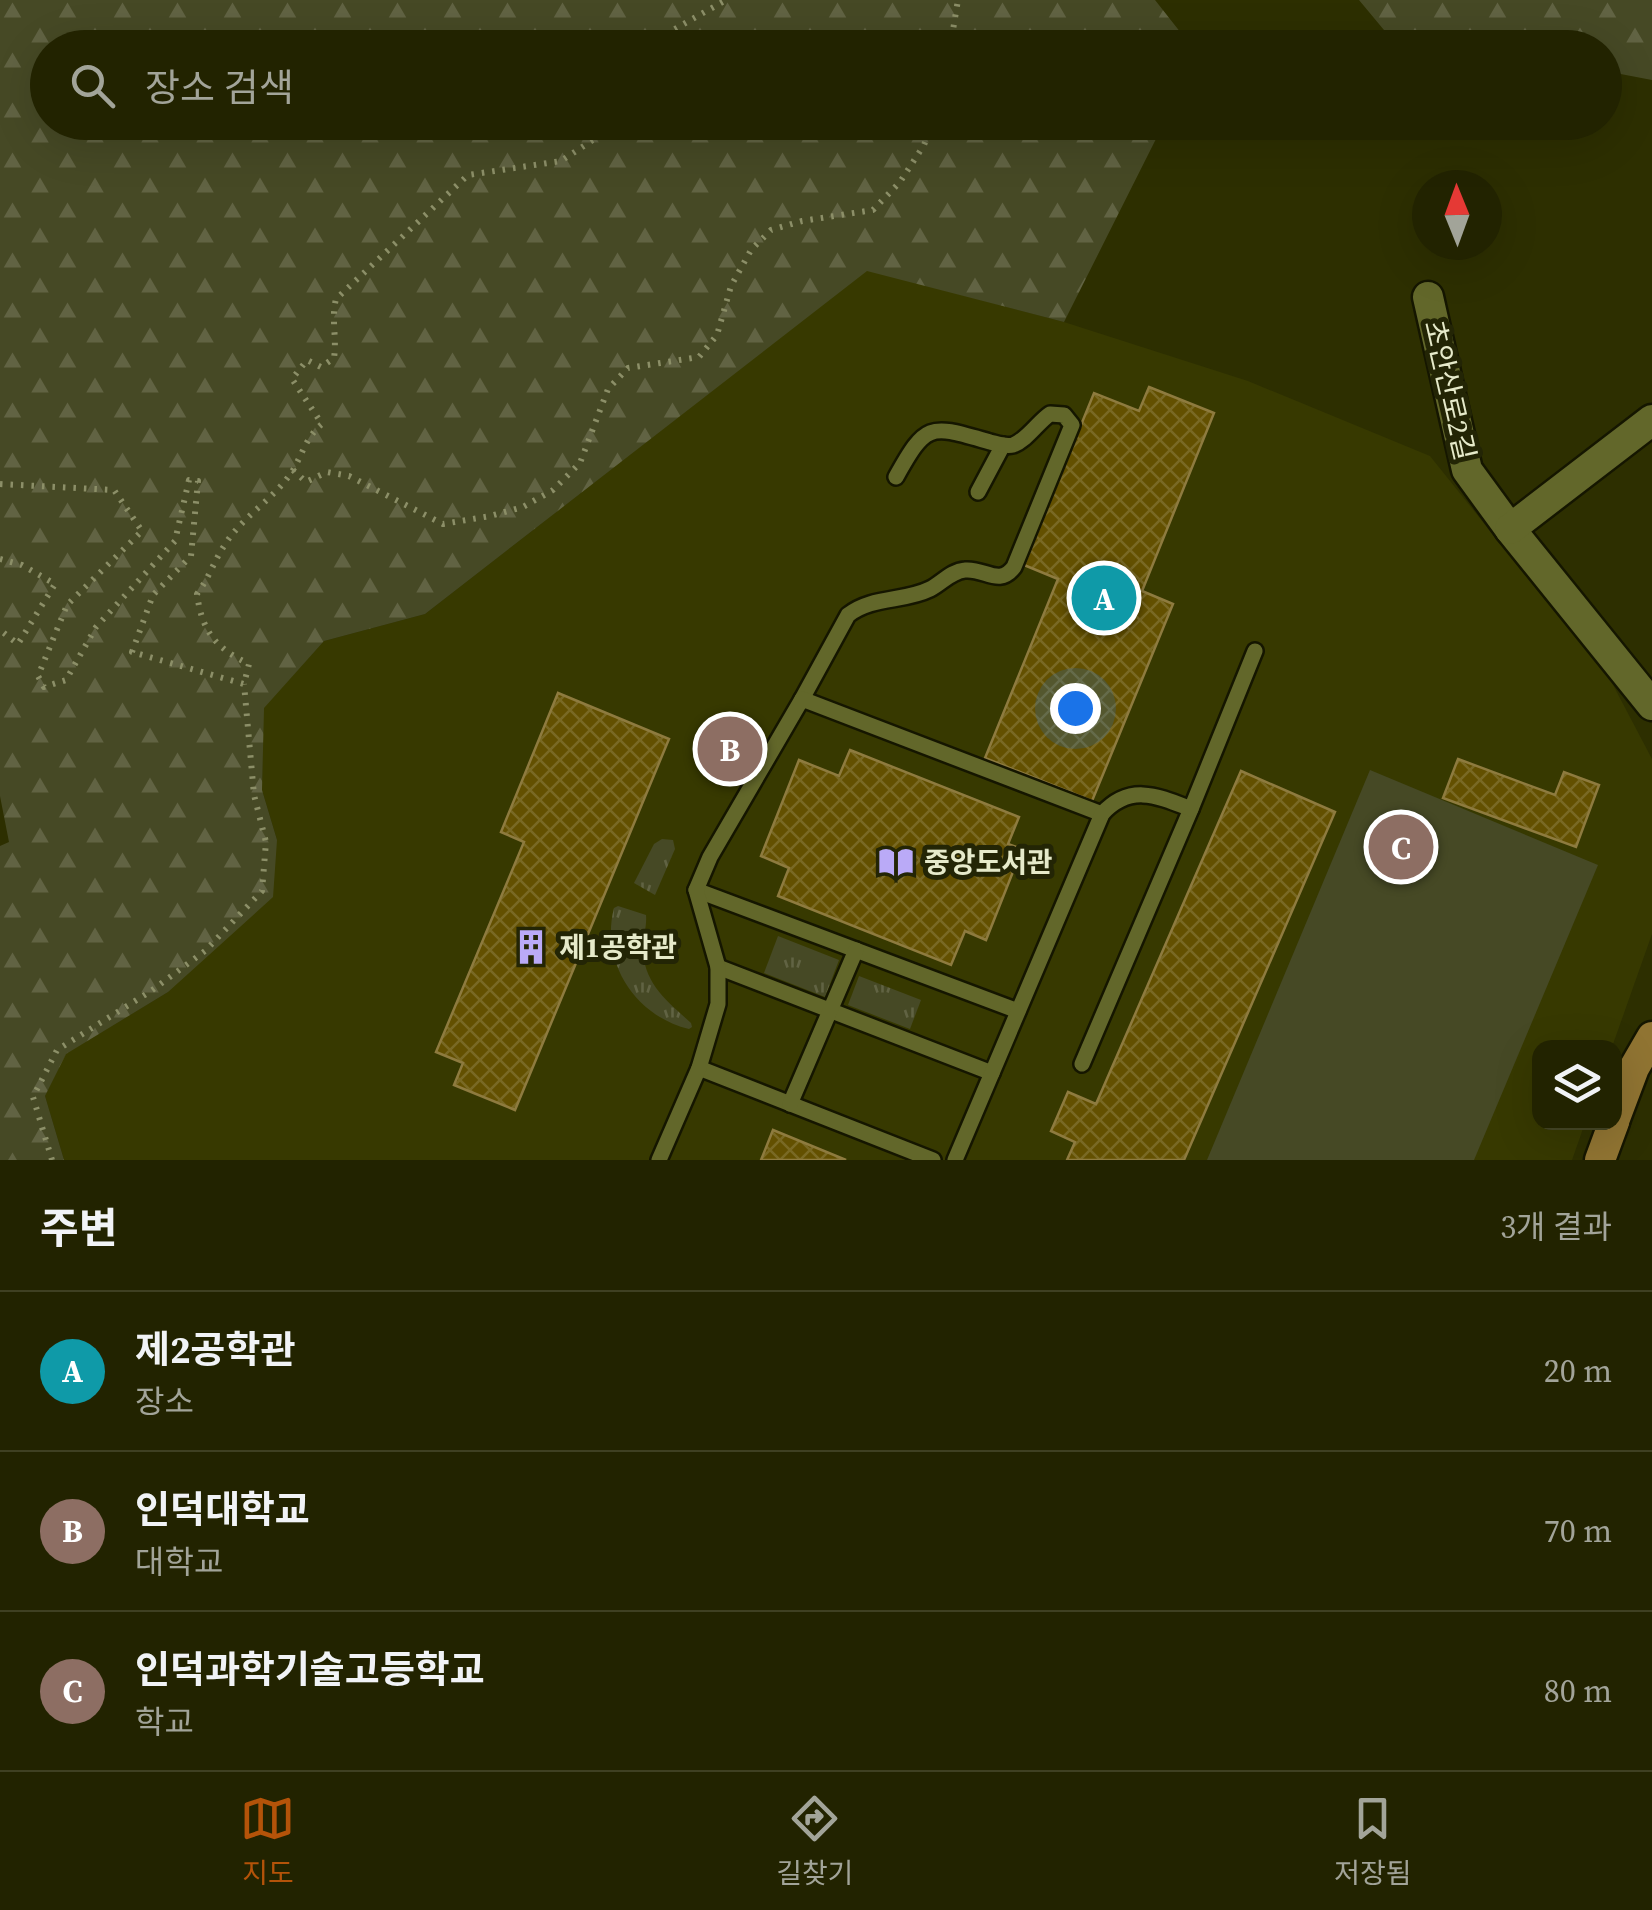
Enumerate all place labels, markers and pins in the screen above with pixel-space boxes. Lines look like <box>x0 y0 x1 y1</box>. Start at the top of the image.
pin: A <box>1072 560 1136 636</box>
pin: B <box>698 712 762 786</box>
pin: C <box>1368 810 1434 884</box>
library icon: 중앙도서관 <box>877 843 915 881</box>
place label: 중앙도서관 <box>924 843 1053 881</box>
building icon: 제1공학관 <box>512 928 550 966</box>
place label: 제1공학관 <box>559 928 677 966</box>

